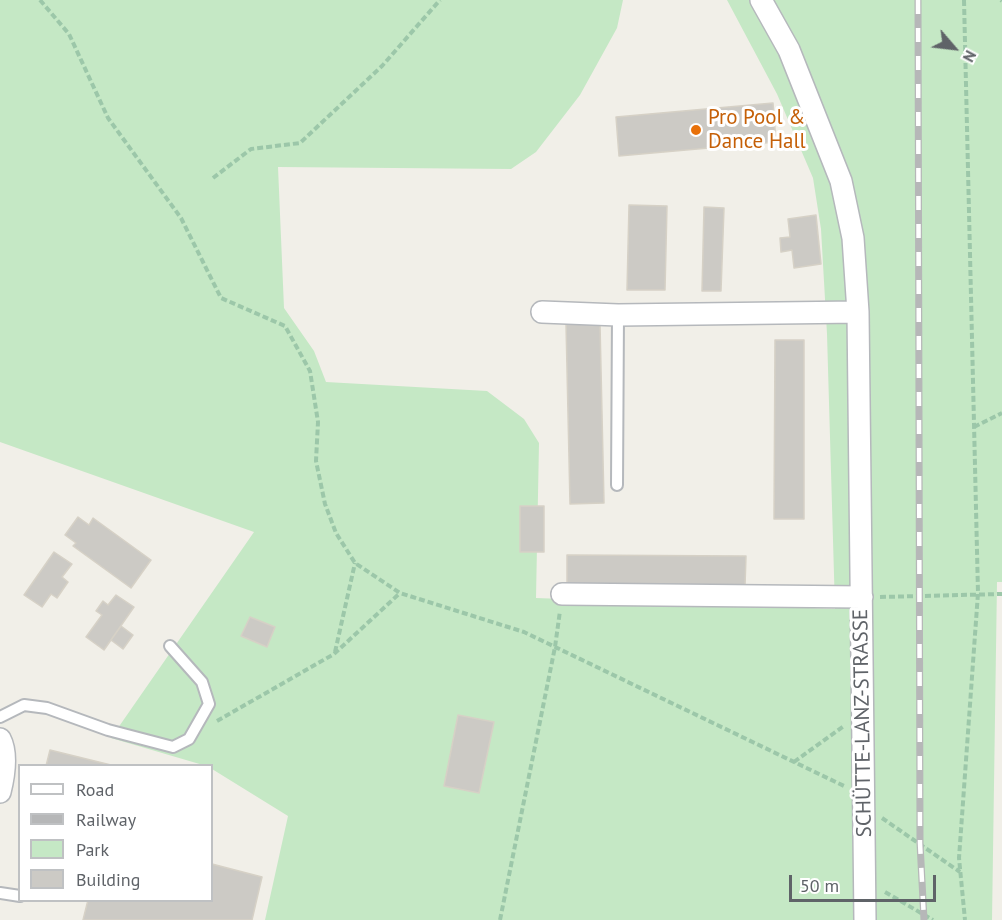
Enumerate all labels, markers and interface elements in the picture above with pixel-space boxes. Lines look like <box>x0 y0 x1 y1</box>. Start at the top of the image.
north arrow <box>924 18 984 78</box>
text: N <box>959 47 981 66</box>
place label: Pro Pool & Dance Hall <box>708 105 806 155</box>
marker: Pro Pool & Dance Hall <box>689 123 703 137</box>
street label: SCHÜTTE-LANZ-STRASSE <box>848 609 878 837</box>
legend <box>18 764 213 902</box>
text: Road <box>76 778 114 801</box>
text: Railway <box>76 808 136 831</box>
text: Park <box>76 838 109 861</box>
scale bar <box>792 863 939 901</box>
text: Building <box>76 868 140 891</box>
text: 50 m <box>800 874 839 897</box>

